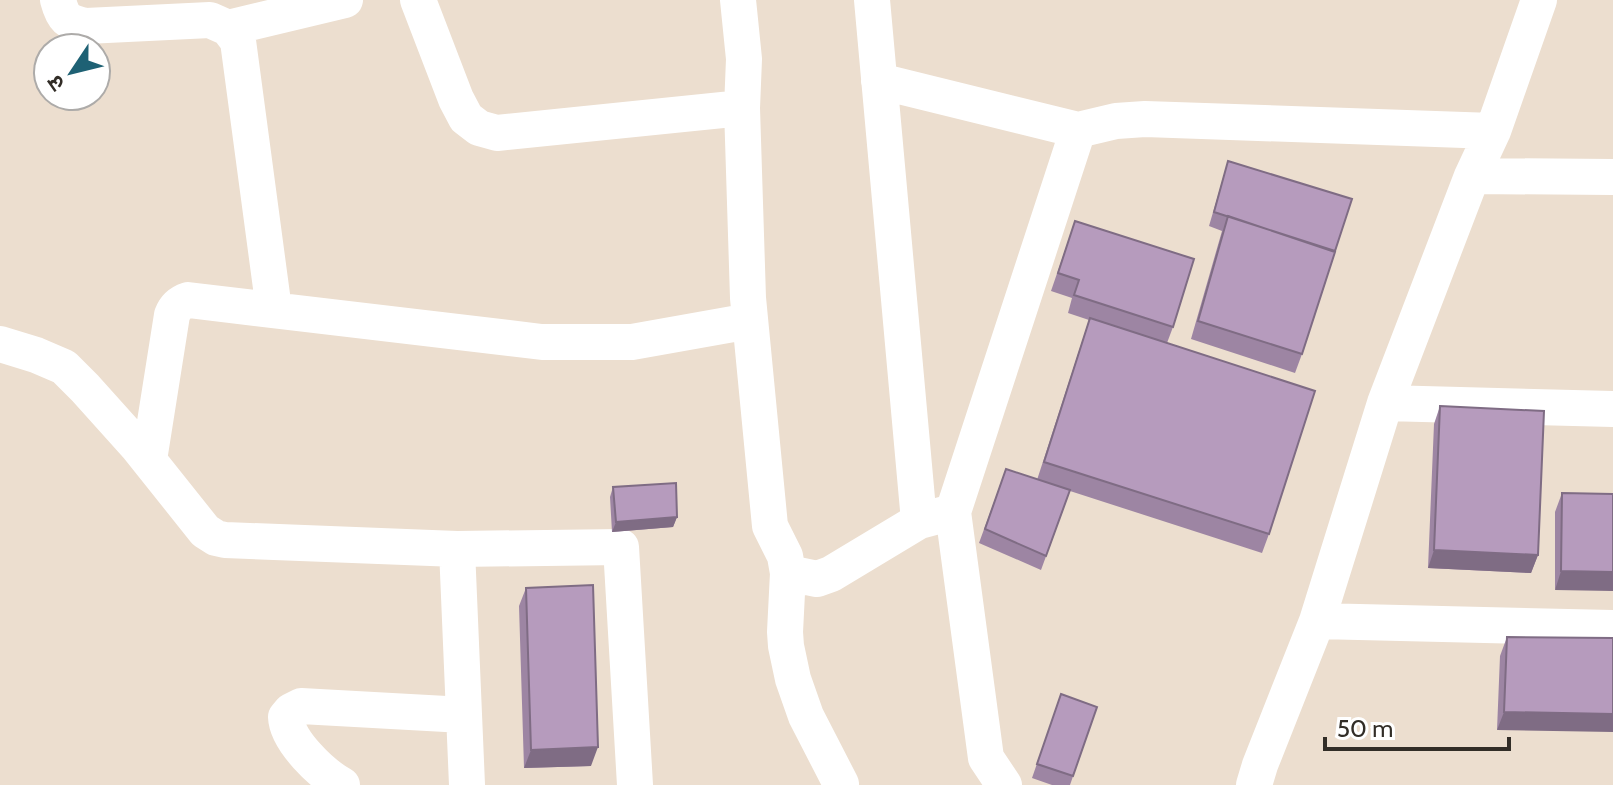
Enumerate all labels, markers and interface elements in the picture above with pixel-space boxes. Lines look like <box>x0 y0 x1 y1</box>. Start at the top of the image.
north arrow <box>32 32 112 112</box>
text: उ <box>41 69 71 96</box>
scale bar <box>1325 701 1509 751</box>
text: 50 m <box>1337 714 1393 743</box>

